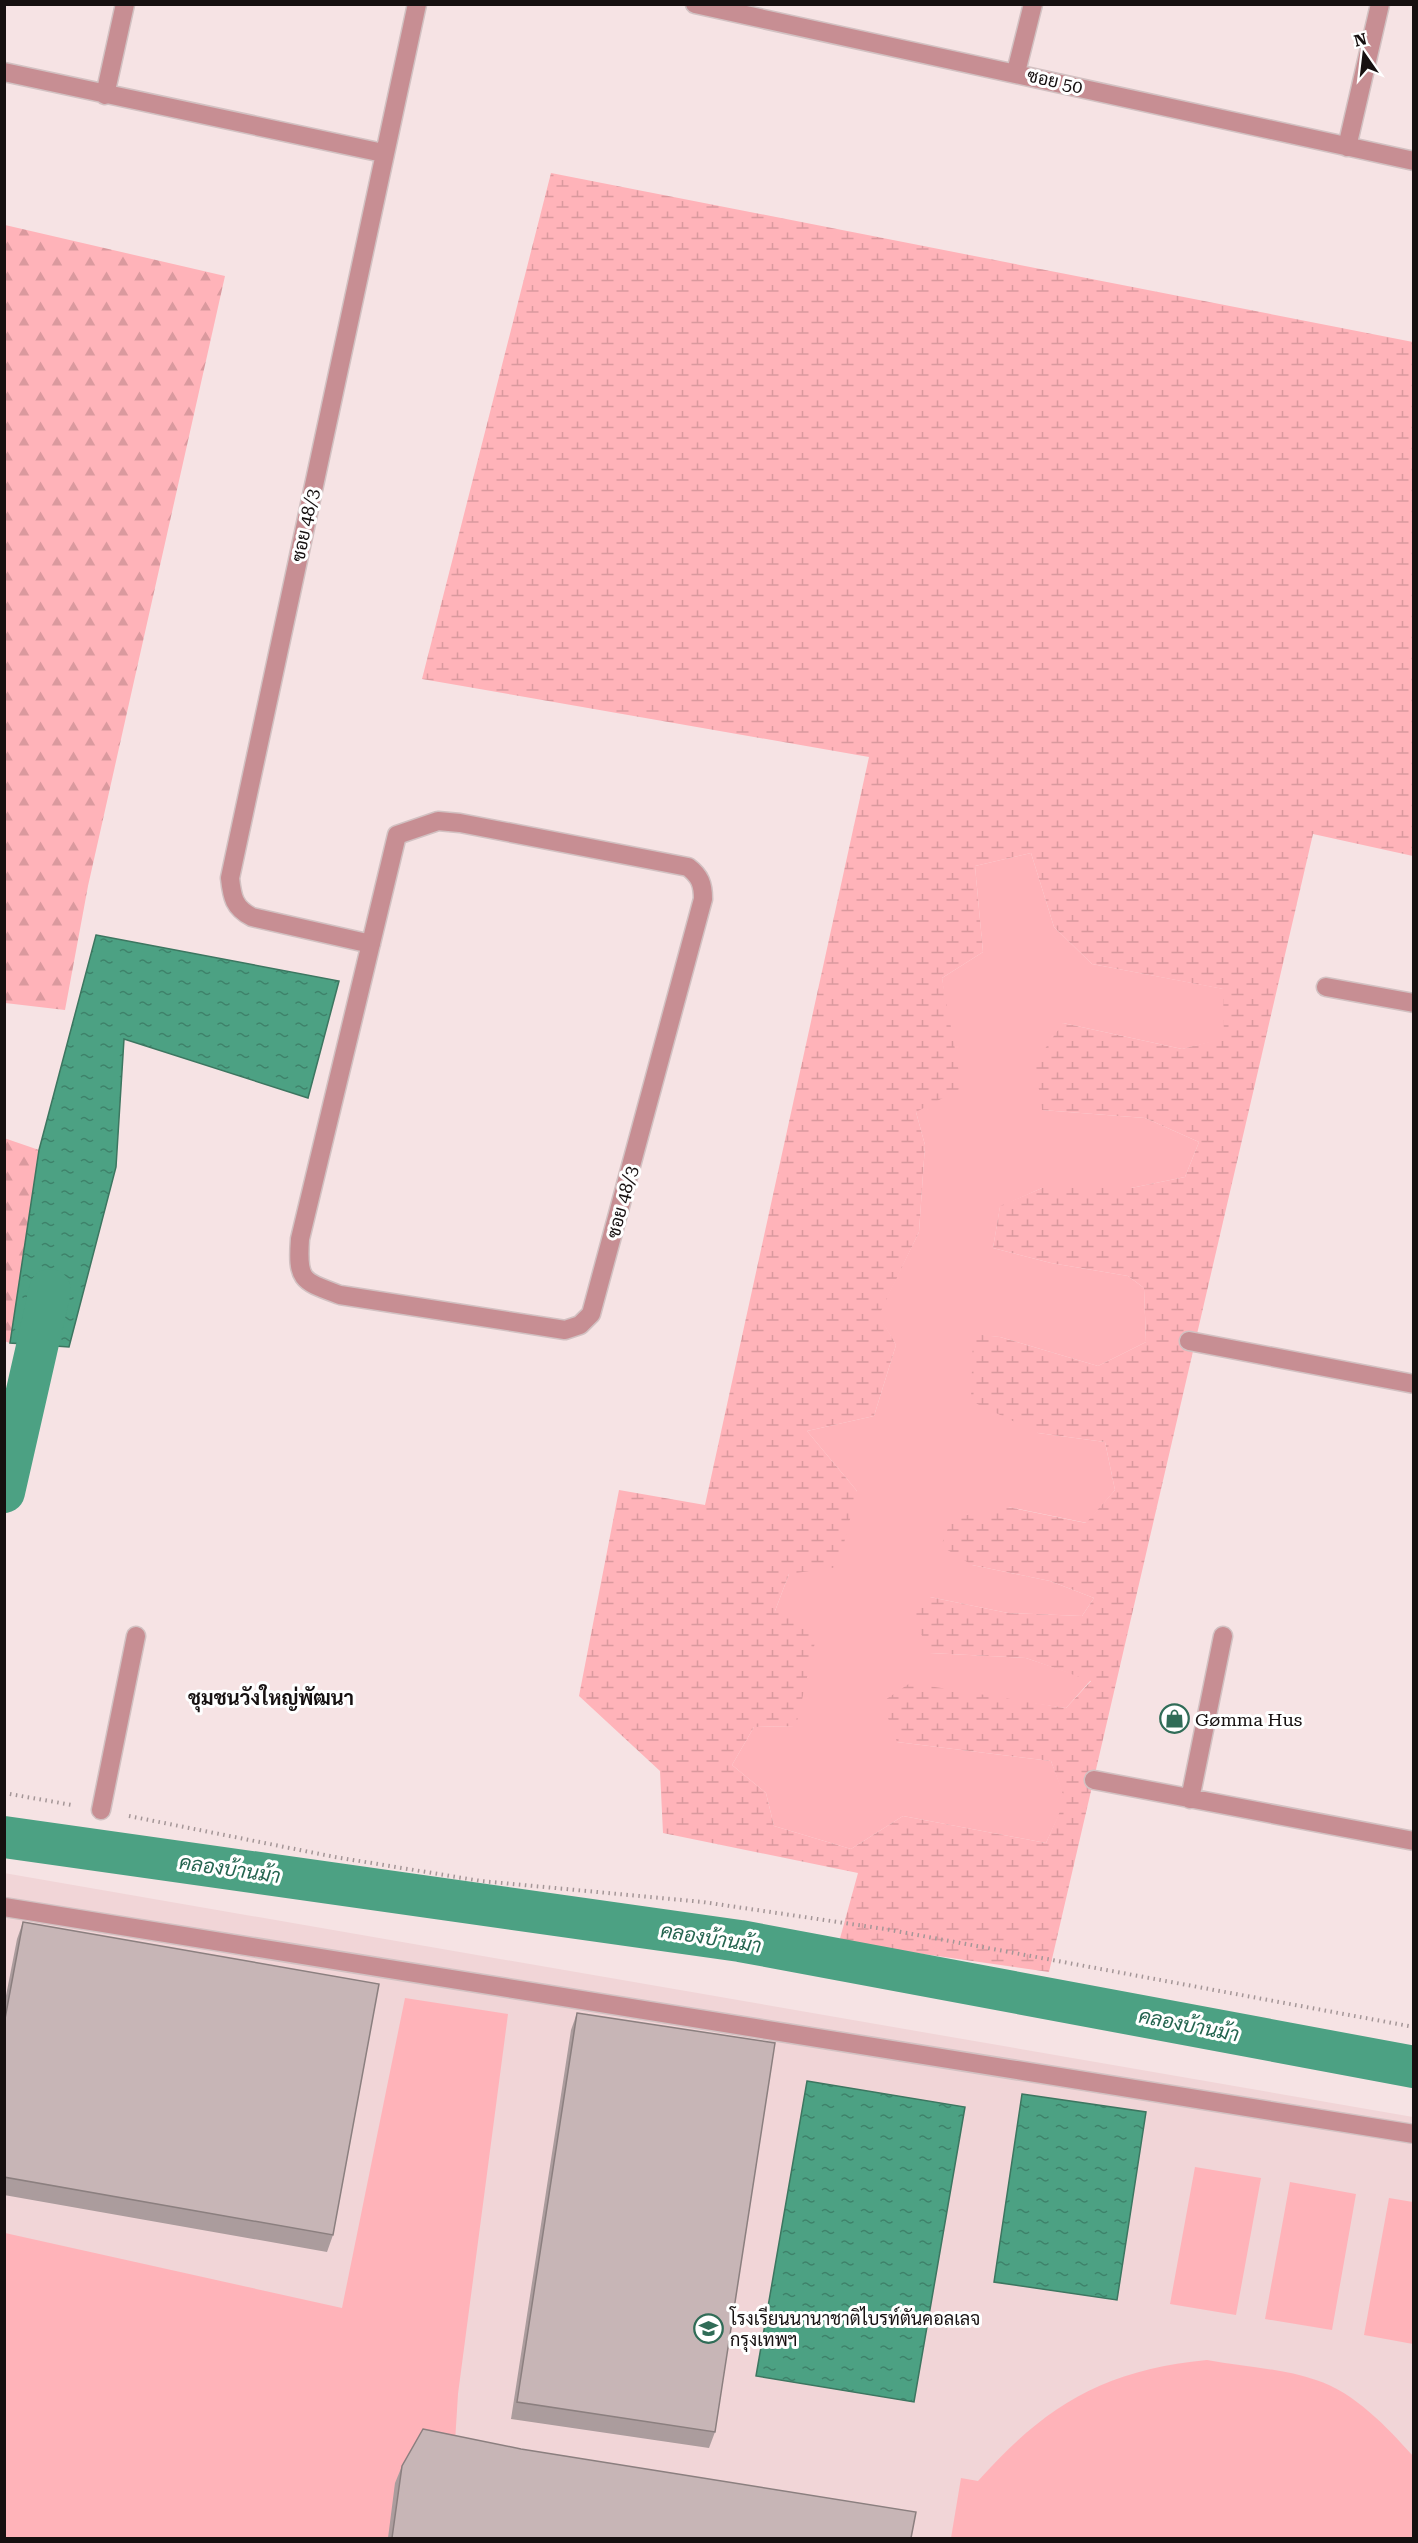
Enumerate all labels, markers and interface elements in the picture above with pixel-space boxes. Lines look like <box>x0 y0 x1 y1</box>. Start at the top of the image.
north arrow <box>1334 24 1394 84</box>
text: N <box>1352 29 1369 51</box>
street label: ซอย 50 <box>1025 64 1085 98</box>
street label: ซอย 48/3 <box>287 486 323 564</box>
street label: ซอย 48/3 <box>602 1163 642 1241</box>
district label: ชุมชนวังใหญ่พัฒนา <box>188 1684 354 1713</box>
shop icon: Gømma Hus <box>1158 1703 1190 1735</box>
place label: Gømma Hus <box>1195 1709 1302 1730</box>
water label: คลองบ้านม้า <box>178 1849 282 1888</box>
water label: คลองบ้านม้า <box>659 1917 763 1958</box>
water label: คลองบ้านม้า <box>1137 2003 1241 2046</box>
place label: โรงเรียนนานาชาติไบรท์ตันคอลเลจ กรุงเทพฯ <box>729 2306 980 2352</box>
school or university icon: โรงเรียนนานาชาติไบรท์ตันคอลเลจ กรุงเทพฯ <box>693 2312 725 2344</box>

